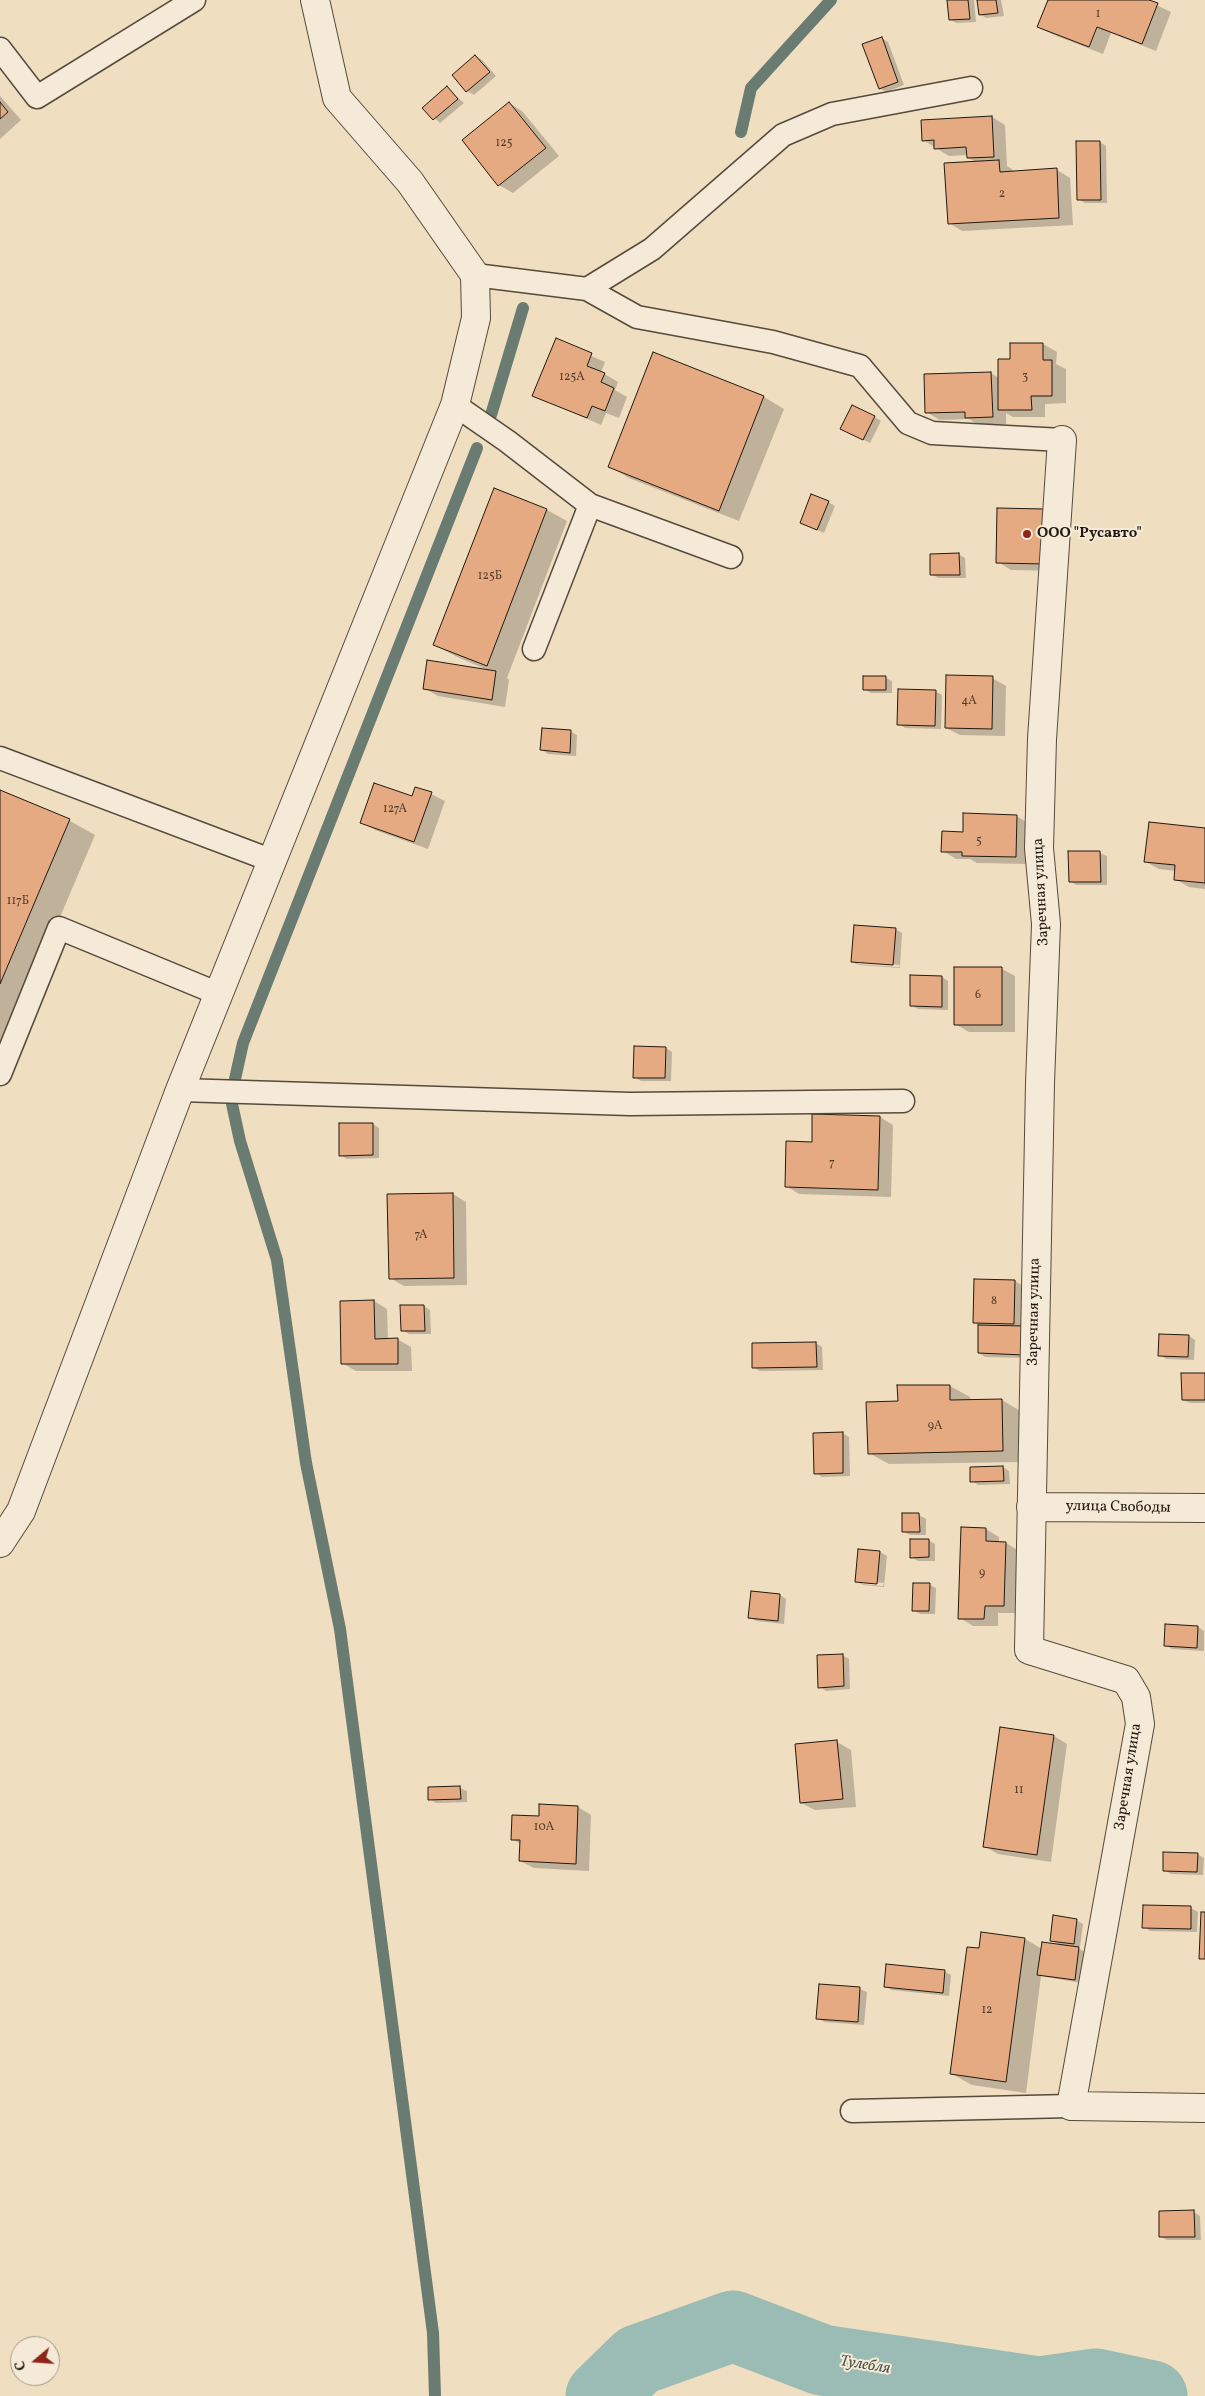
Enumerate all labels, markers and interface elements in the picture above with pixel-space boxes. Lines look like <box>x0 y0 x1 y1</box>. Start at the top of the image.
house number: 1 <box>1096 8 1100 22</box>
house number: 125 <box>496 137 512 151</box>
house number: 2 <box>999 188 1005 202</box>
house number: 125А <box>559 371 585 385</box>
house number: 3 <box>1022 371 1028 385</box>
place label: ООО "Русавто" <box>1037 525 1142 543</box>
marker: ООО "Русавто" <box>1021 528 1033 540</box>
house number: 125Б <box>478 570 502 584</box>
house number: 4А <box>961 695 977 709</box>
house number: 127А <box>383 803 407 817</box>
house number: 5 <box>976 835 982 849</box>
street label: Заречная улица <box>1030 837 1054 947</box>
house number: 117Б <box>7 895 29 909</box>
house number: 6 <box>975 989 981 1003</box>
house number: 7 <box>829 1157 835 1171</box>
house number: 7А <box>414 1229 428 1243</box>
street label: Заречная улица <box>1025 1258 1045 1366</box>
house number: 8 <box>991 1295 997 1309</box>
house number: 9А <box>928 1420 942 1434</box>
street label: улица Свободы <box>1065 1498 1171 1518</box>
house number: 9 <box>979 1567 985 1581</box>
street label: Заречная улица <box>1112 1722 1146 1832</box>
house number: 11 <box>1014 1784 1024 1798</box>
house number: 10А <box>534 1821 554 1835</box>
house number: 12 <box>981 2004 993 2018</box>
north arrow <box>10 2336 60 2386</box>
water label: Тулебля <box>839 2353 891 2379</box>
text: С <box>11 2358 32 2373</box>

